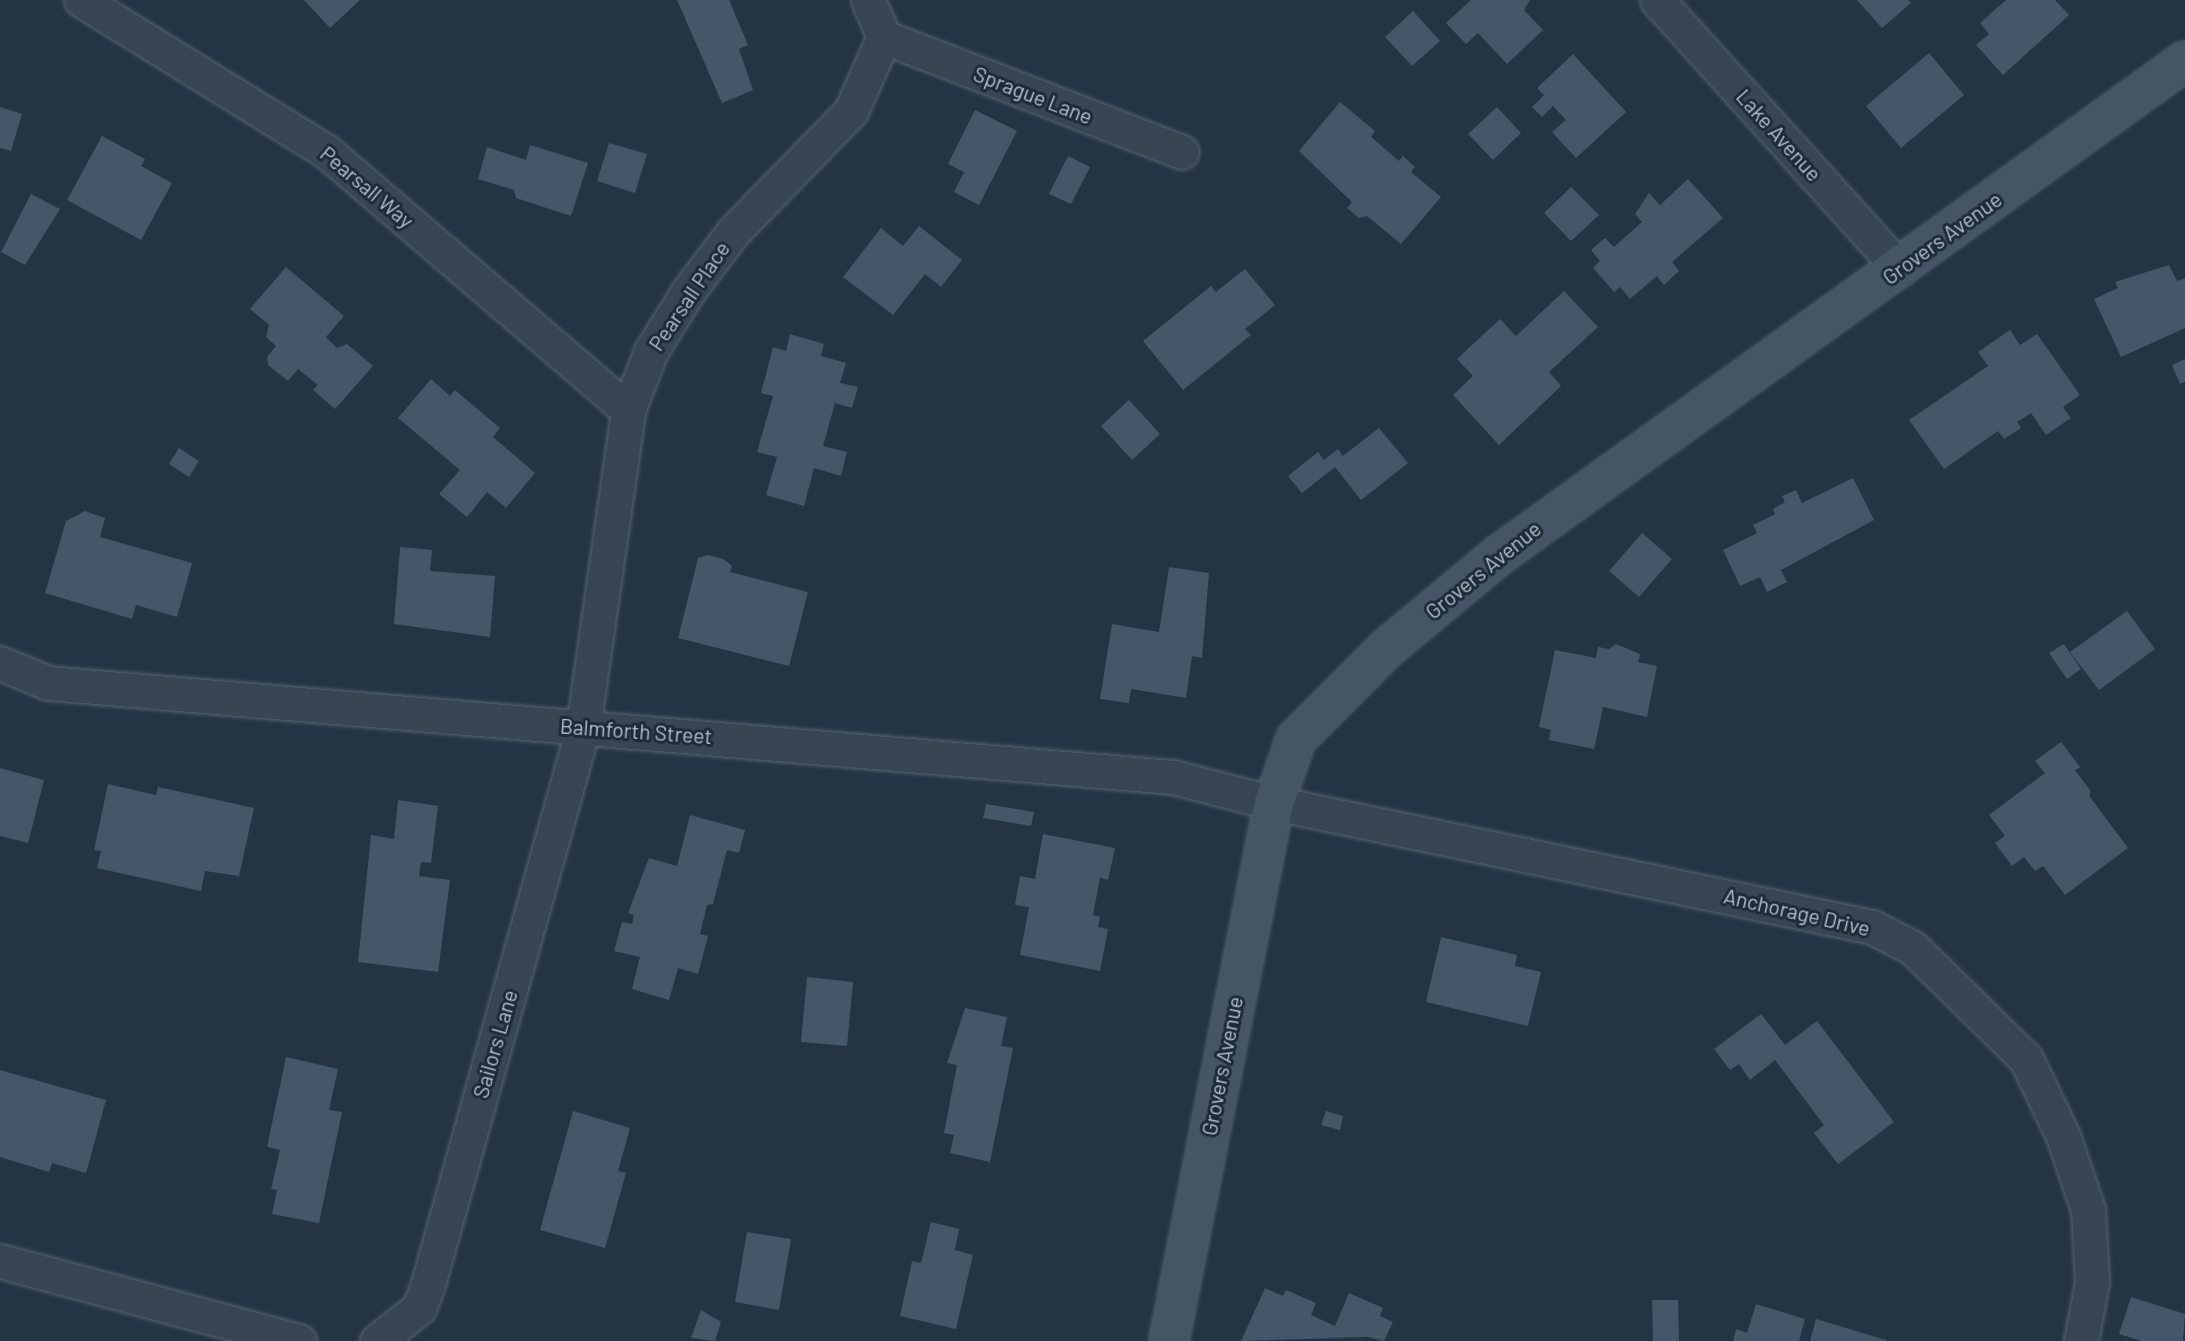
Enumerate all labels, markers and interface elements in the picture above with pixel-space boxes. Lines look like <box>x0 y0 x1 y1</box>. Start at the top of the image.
street label: Sprague Lane <box>970 61 1096 129</box>
street label: Lake Avenue <box>1731 84 1827 186</box>
street label: Pearsall Way <box>315 141 419 233</box>
street label: Grovers Avenue <box>1878 186 2006 290</box>
street label: Pearsall Place <box>643 237 735 355</box>
street label: Grovers Avenue <box>1420 516 1546 624</box>
street label: Balmforth Street <box>559 713 713 749</box>
street label: Anchorage Drive <box>1721 883 1873 941</box>
street label: Sailors Lane <box>468 987 522 1101</box>
street label: Grovers Avenue <box>1196 994 1248 1138</box>

